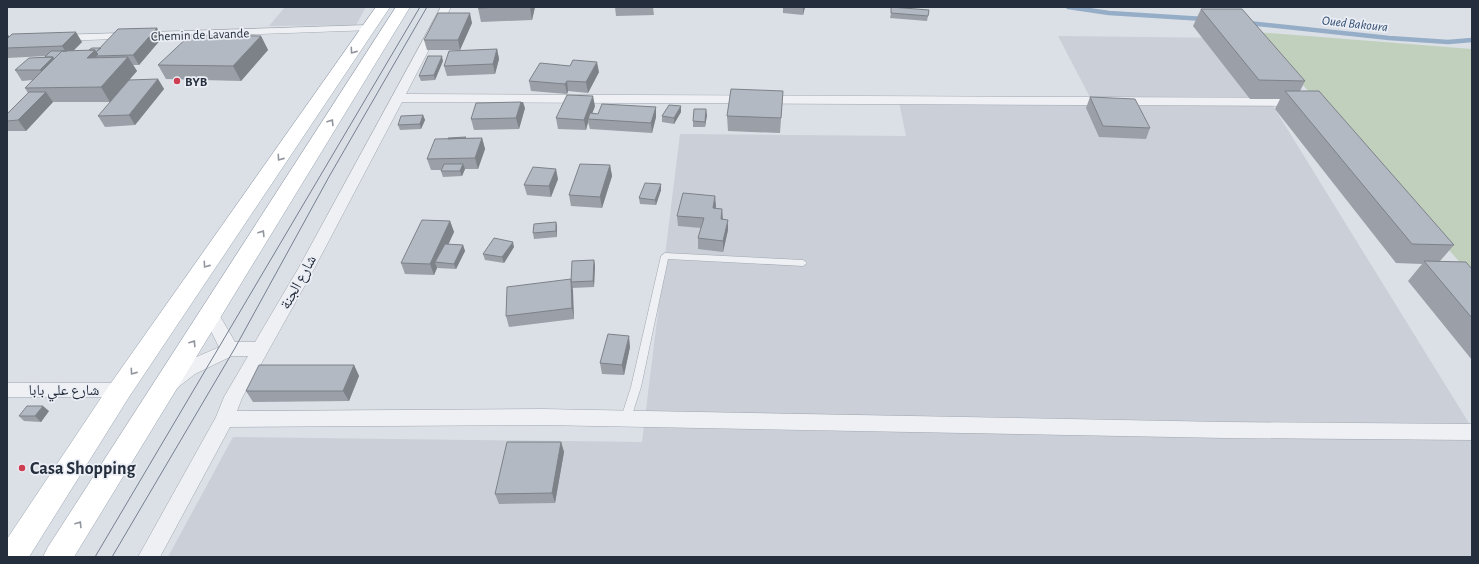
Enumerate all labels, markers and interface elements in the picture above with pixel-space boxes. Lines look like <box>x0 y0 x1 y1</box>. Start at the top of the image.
water label: Oued Bakoura <box>1321 15 1389 34</box>
street label: Chemin de Lavande <box>151 27 250 44</box>
one-way arrow <box>350 47 358 54</box>
marker: BYB <box>172 76 182 86</box>
place label: BYB <box>185 76 208 89</box>
one-way arrow <box>326 120 333 127</box>
one-way arrow <box>277 154 285 161</box>
one-way arrow <box>257 230 265 237</box>
street label: شارع الجنة <box>278 253 321 313</box>
one-way arrow <box>203 261 211 268</box>
one-way arrow <box>188 340 196 347</box>
one-way arrow <box>130 368 137 375</box>
street label: شارع علي بابا <box>29 383 100 402</box>
place label: Casa Shopping <box>30 460 136 478</box>
marker: Casa Shopping <box>17 463 27 473</box>
one-way arrow <box>74 521 82 528</box>

